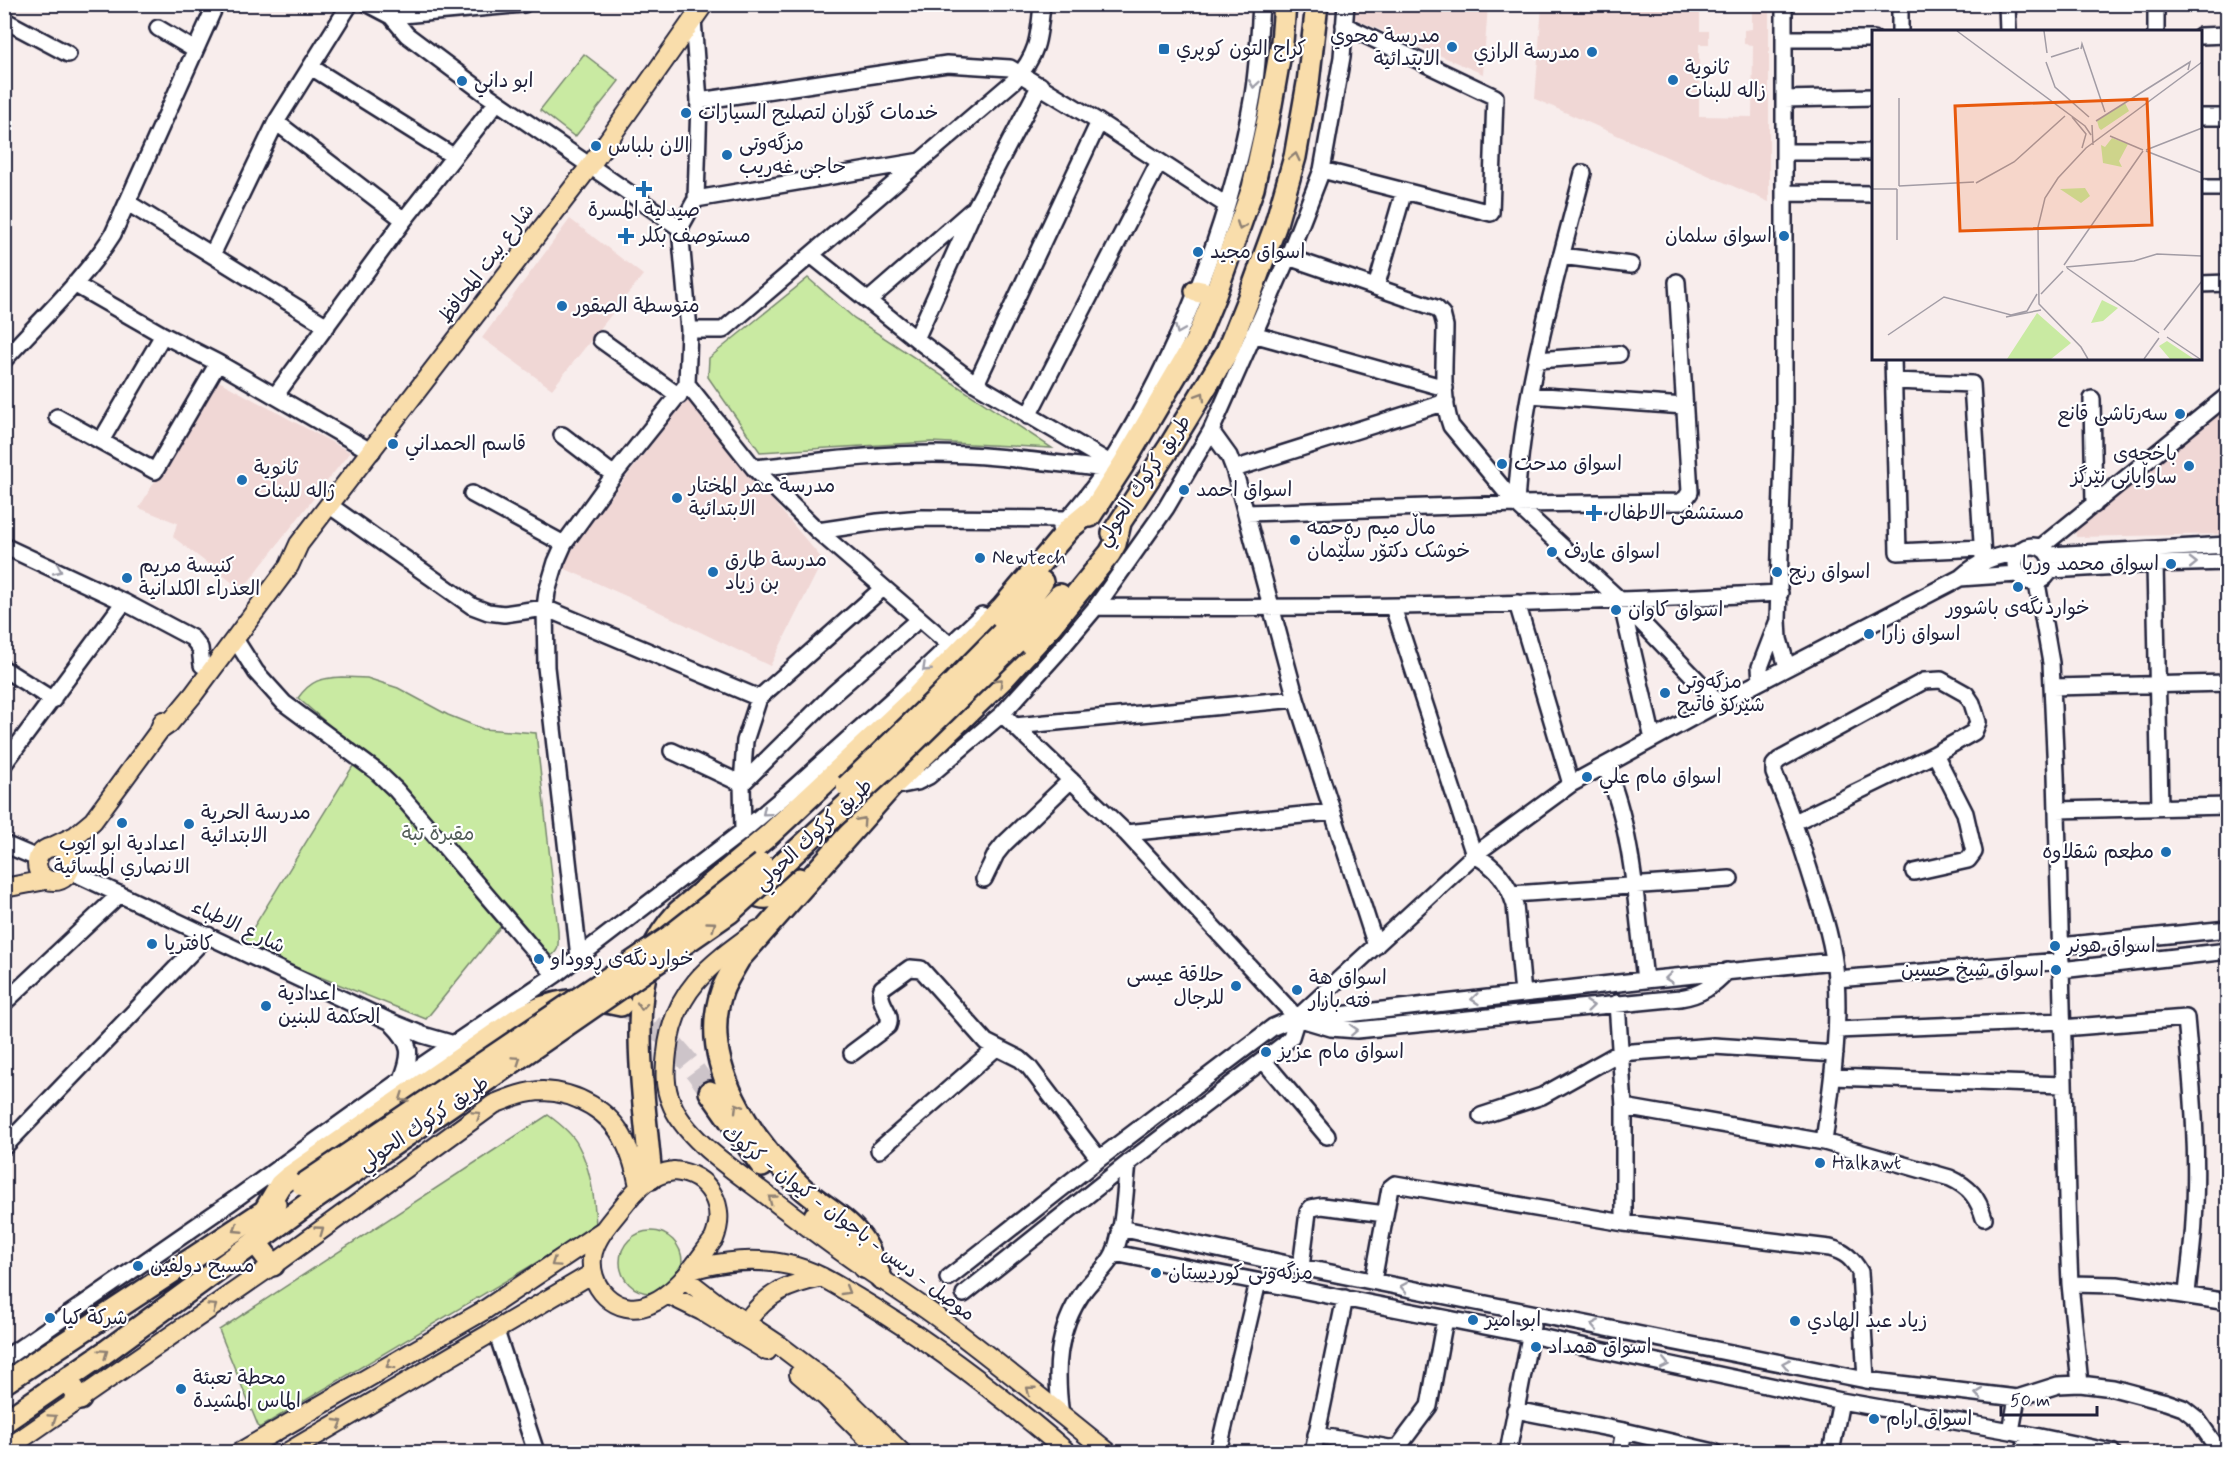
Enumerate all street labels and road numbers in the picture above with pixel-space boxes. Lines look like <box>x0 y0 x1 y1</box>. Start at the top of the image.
street label: شارع بيت المحافظ <box>433 198 541 330</box>
street label: طريق كركوك الحولي <box>1090 410 1200 554</box>
street label: طريق كركوك الحولي <box>749 773 881 899</box>
street label: شارع الاطباء <box>187 894 289 960</box>
street label: طريق كركوك الحولي <box>353 1070 497 1180</box>
street label: موصل - دبس - باجوان - كيوان - كركوك <box>716 1120 980 1328</box>

